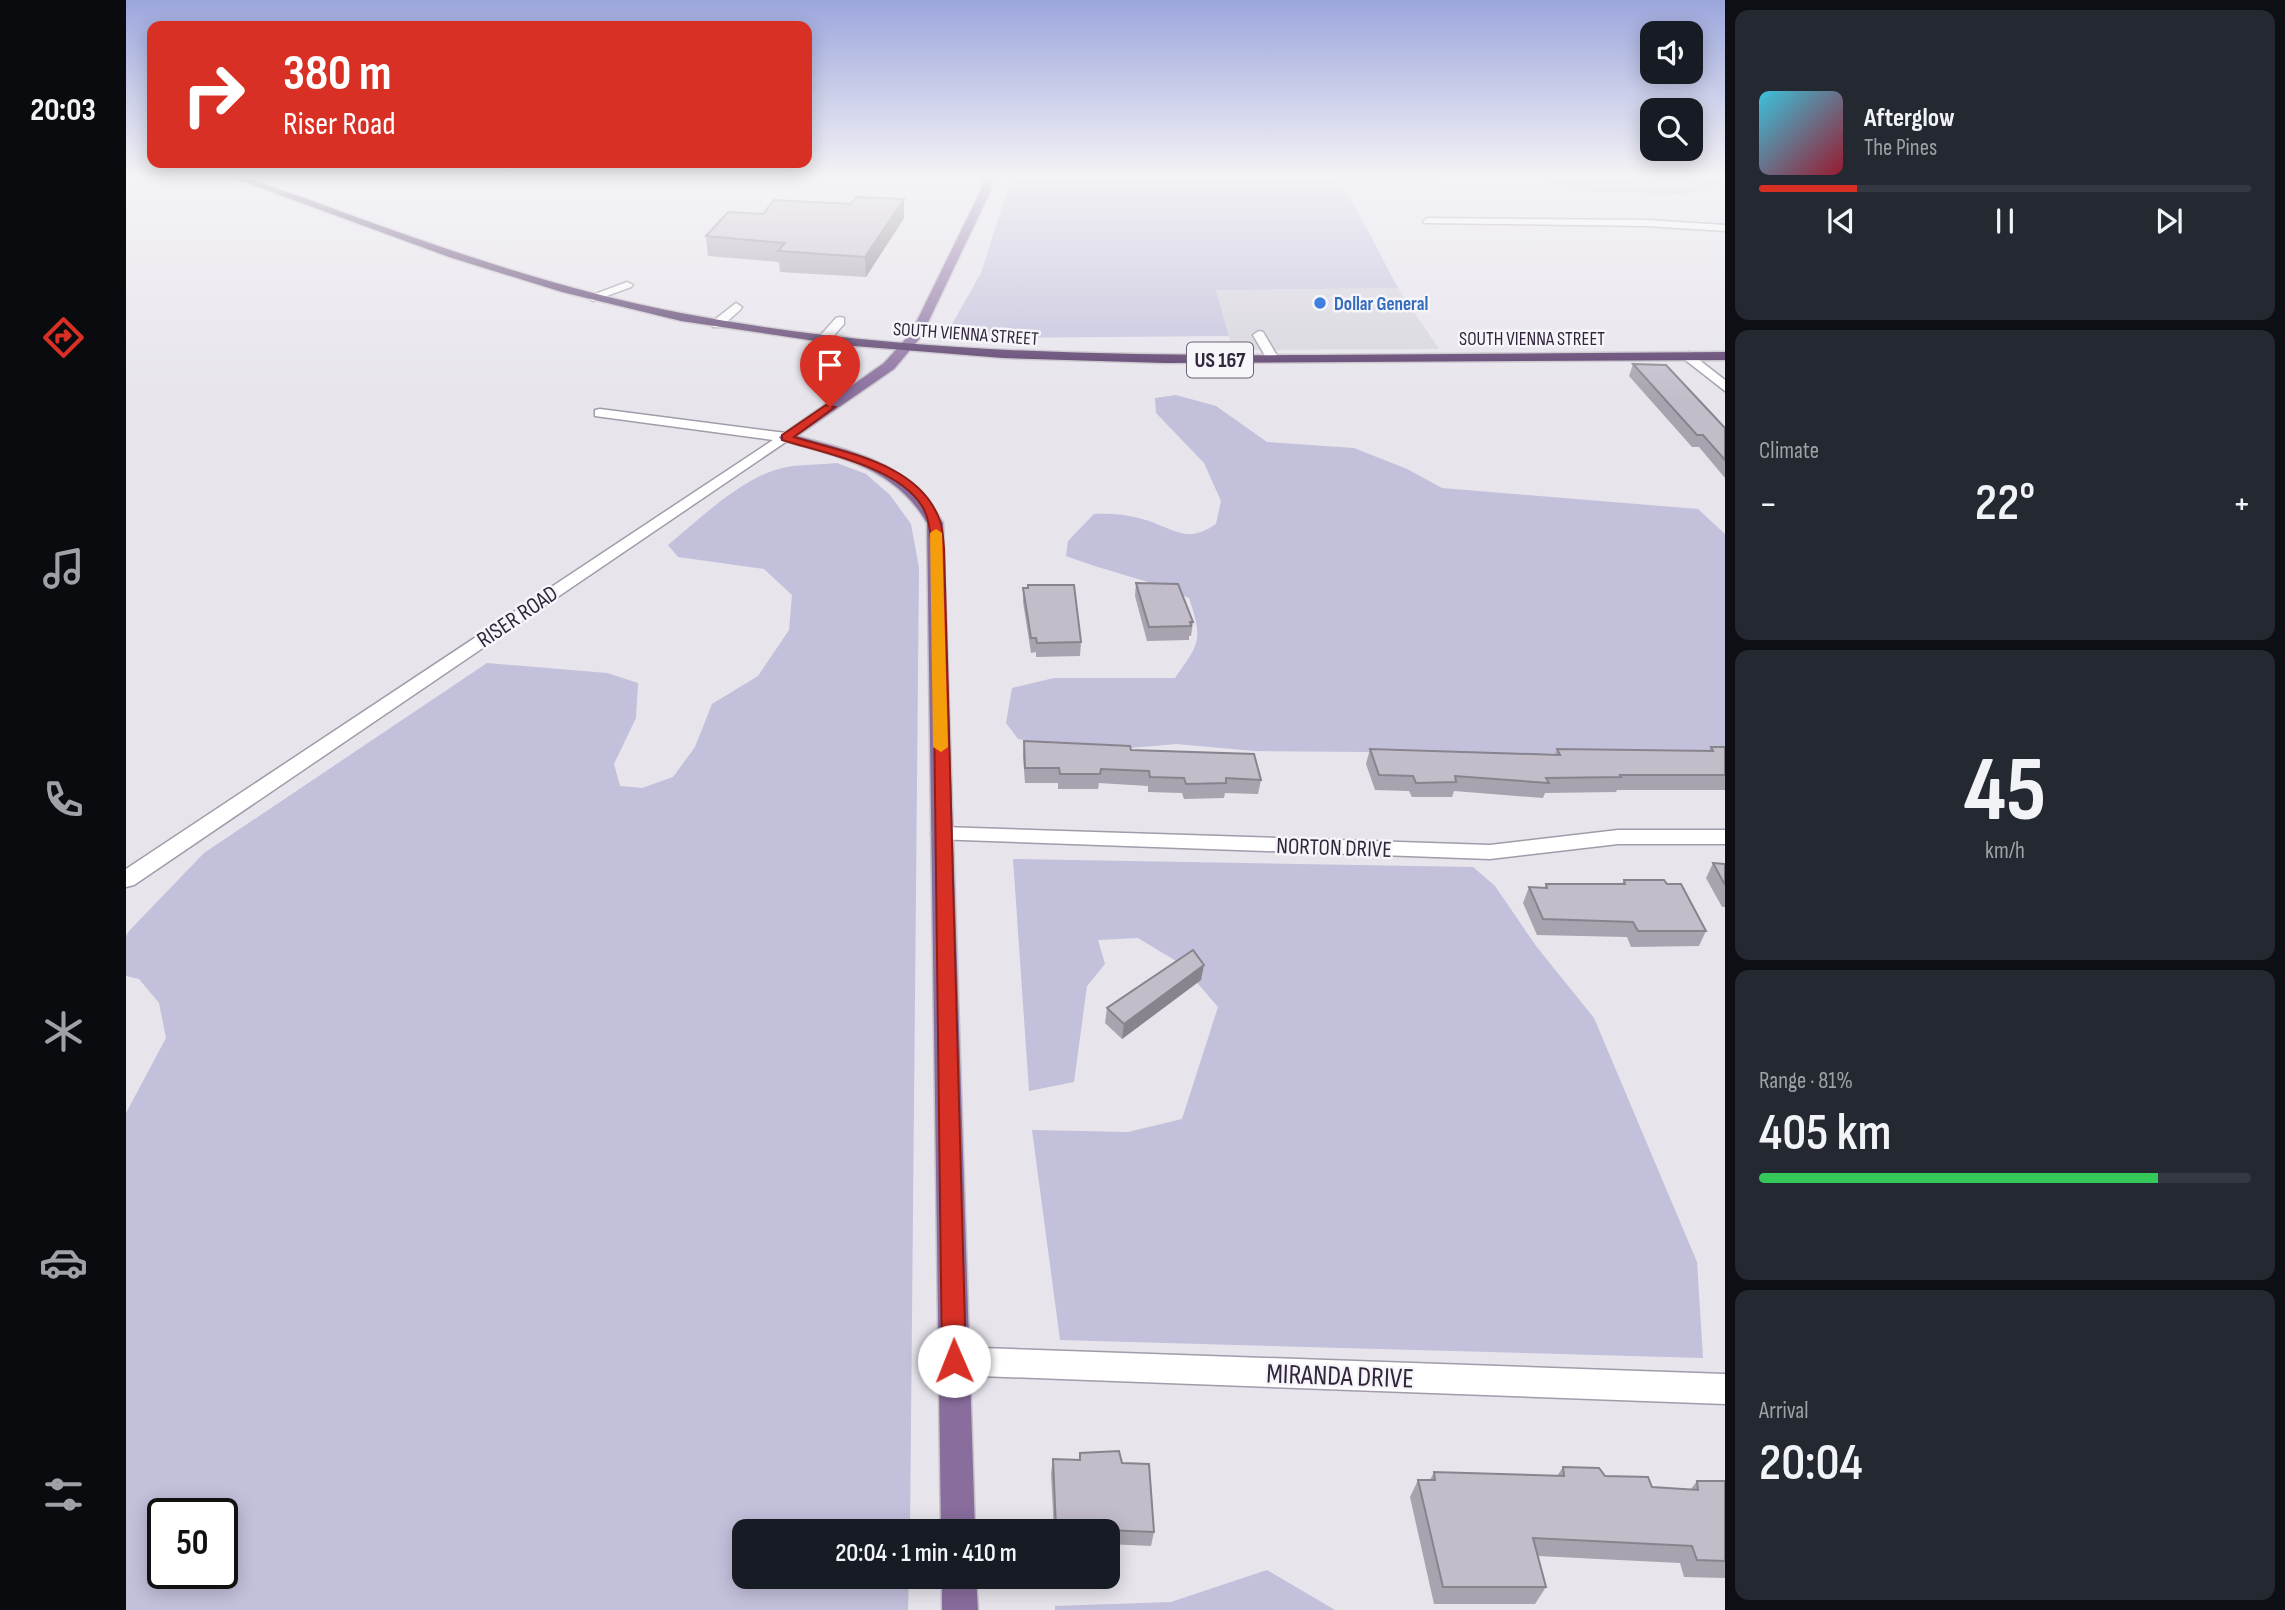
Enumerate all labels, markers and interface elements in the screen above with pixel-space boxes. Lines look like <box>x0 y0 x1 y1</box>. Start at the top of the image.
map controls <box>1640 21 1703 161</box>
button: sound <box>1640 21 1703 84</box>
text: 380 m <box>283 45 392 104</box>
icon: right <box>168 49 259 140</box>
text: 20:03 <box>30 91 96 130</box>
button: search <box>1640 98 1703 161</box>
text: Afterglow <box>1864 103 1955 134</box>
text: Riser Road <box>283 105 396 144</box>
text: The Pines <box>1864 134 1937 162</box>
icon: previous <box>1822 202 1860 240</box>
icon: pause <box>1986 202 2024 240</box>
icon: next <box>2150 202 2188 240</box>
place label: Dollar General <box>1334 293 1428 316</box>
marker: Dollar General <box>1312 295 1328 311</box>
icon: directions <box>39 313 88 362</box>
street label: SOUTH VIENNA STREET <box>892 318 1040 351</box>
street label: SOUTH VIENNA STREET <box>1459 328 1605 351</box>
pin <box>800 335 860 407</box>
road number: US 167 <box>1187 342 1253 378</box>
icon: arrive <box>811 346 849 384</box>
text: Climate <box>1759 437 1819 465</box>
text: 22° <box>1975 472 2035 535</box>
text: − <box>1759 482 1778 527</box>
text: + <box>2232 482 2251 527</box>
icon: music <box>39 544 88 593</box>
street label: RISER ROAD <box>472 580 563 654</box>
text: 45 <box>1964 737 2046 846</box>
icon: phone <box>39 775 88 824</box>
street label: NORTON DRIVE <box>1276 832 1392 864</box>
text: km/h <box>1985 837 2025 865</box>
icon: climate <box>39 1007 88 1056</box>
text: Range · 81% <box>1759 1067 1853 1095</box>
text: 405 km <box>1759 1102 1892 1165</box>
icon: car <box>39 1238 88 1287</box>
position arrow <box>917 1324 991 1398</box>
street label: MIRANDA DRIVE <box>1266 1357 1414 1396</box>
text: Arrival <box>1759 1397 1808 1425</box>
text: 20:04 <box>1759 1432 1863 1495</box>
icon: filters <box>39 1470 88 1519</box>
speed limit sign: 50 <box>147 1498 238 1589</box>
text: 20:04 · 1 min · 410 m <box>835 1538 1017 1569</box>

